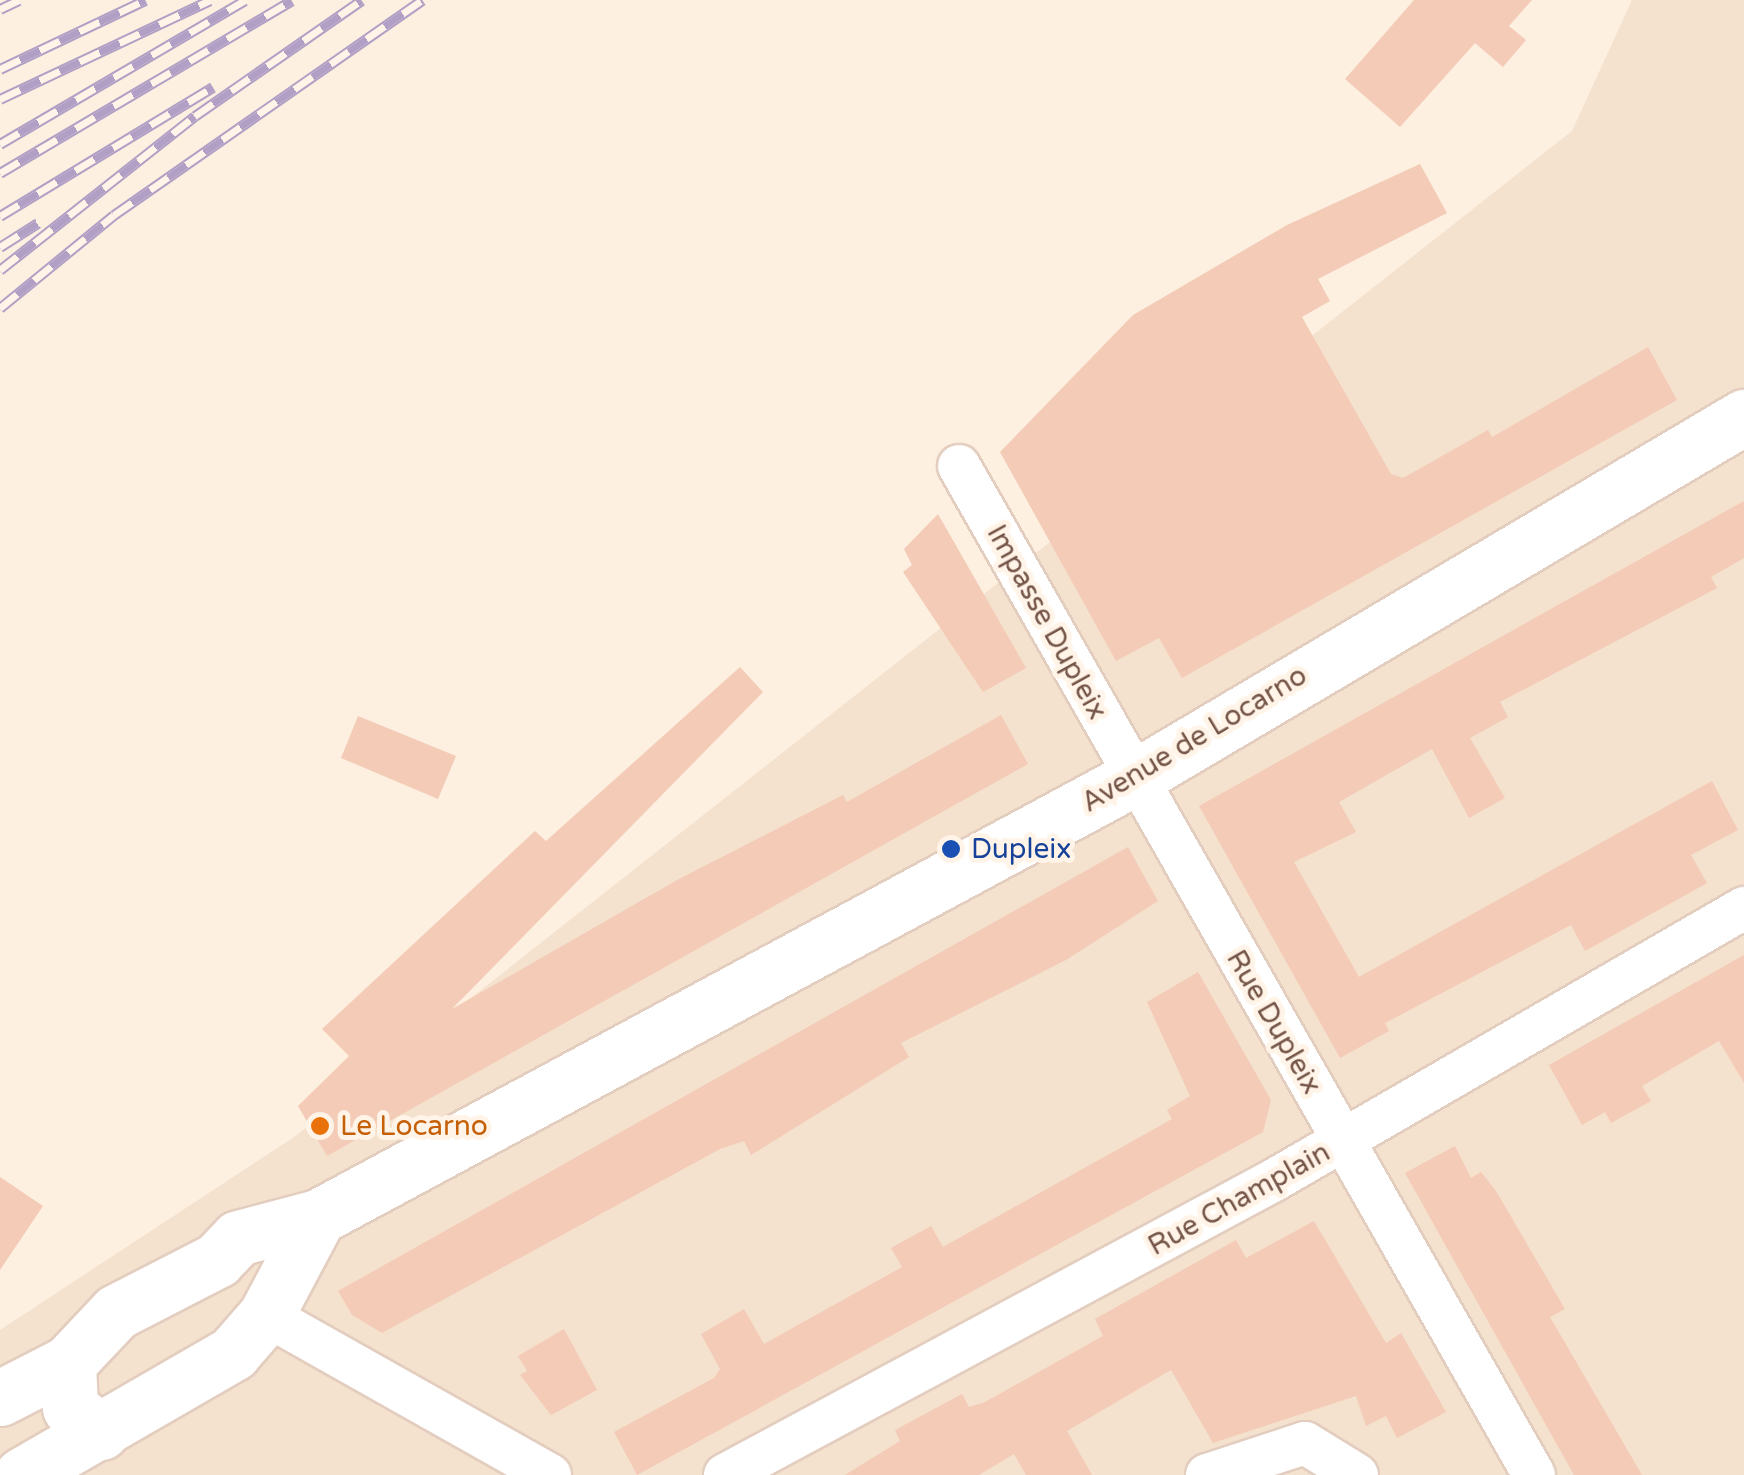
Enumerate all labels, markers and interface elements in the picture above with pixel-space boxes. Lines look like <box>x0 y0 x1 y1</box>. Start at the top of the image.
street label: Impasse Dupleix <box>980 519 1114 725</box>
street label: Avenue de Locarno <box>1075 658 1313 820</box>
place label: Dupleix <box>971 832 1071 866</box>
marker: Dupleix <box>940 838 962 860</box>
street label: Rue Dupleix <box>1219 944 1329 1100</box>
place label: Le Locarno <box>340 1109 488 1143</box>
marker: Le Locarno <box>309 1115 331 1137</box>
street label: Rue Champlain <box>1142 1135 1336 1263</box>

